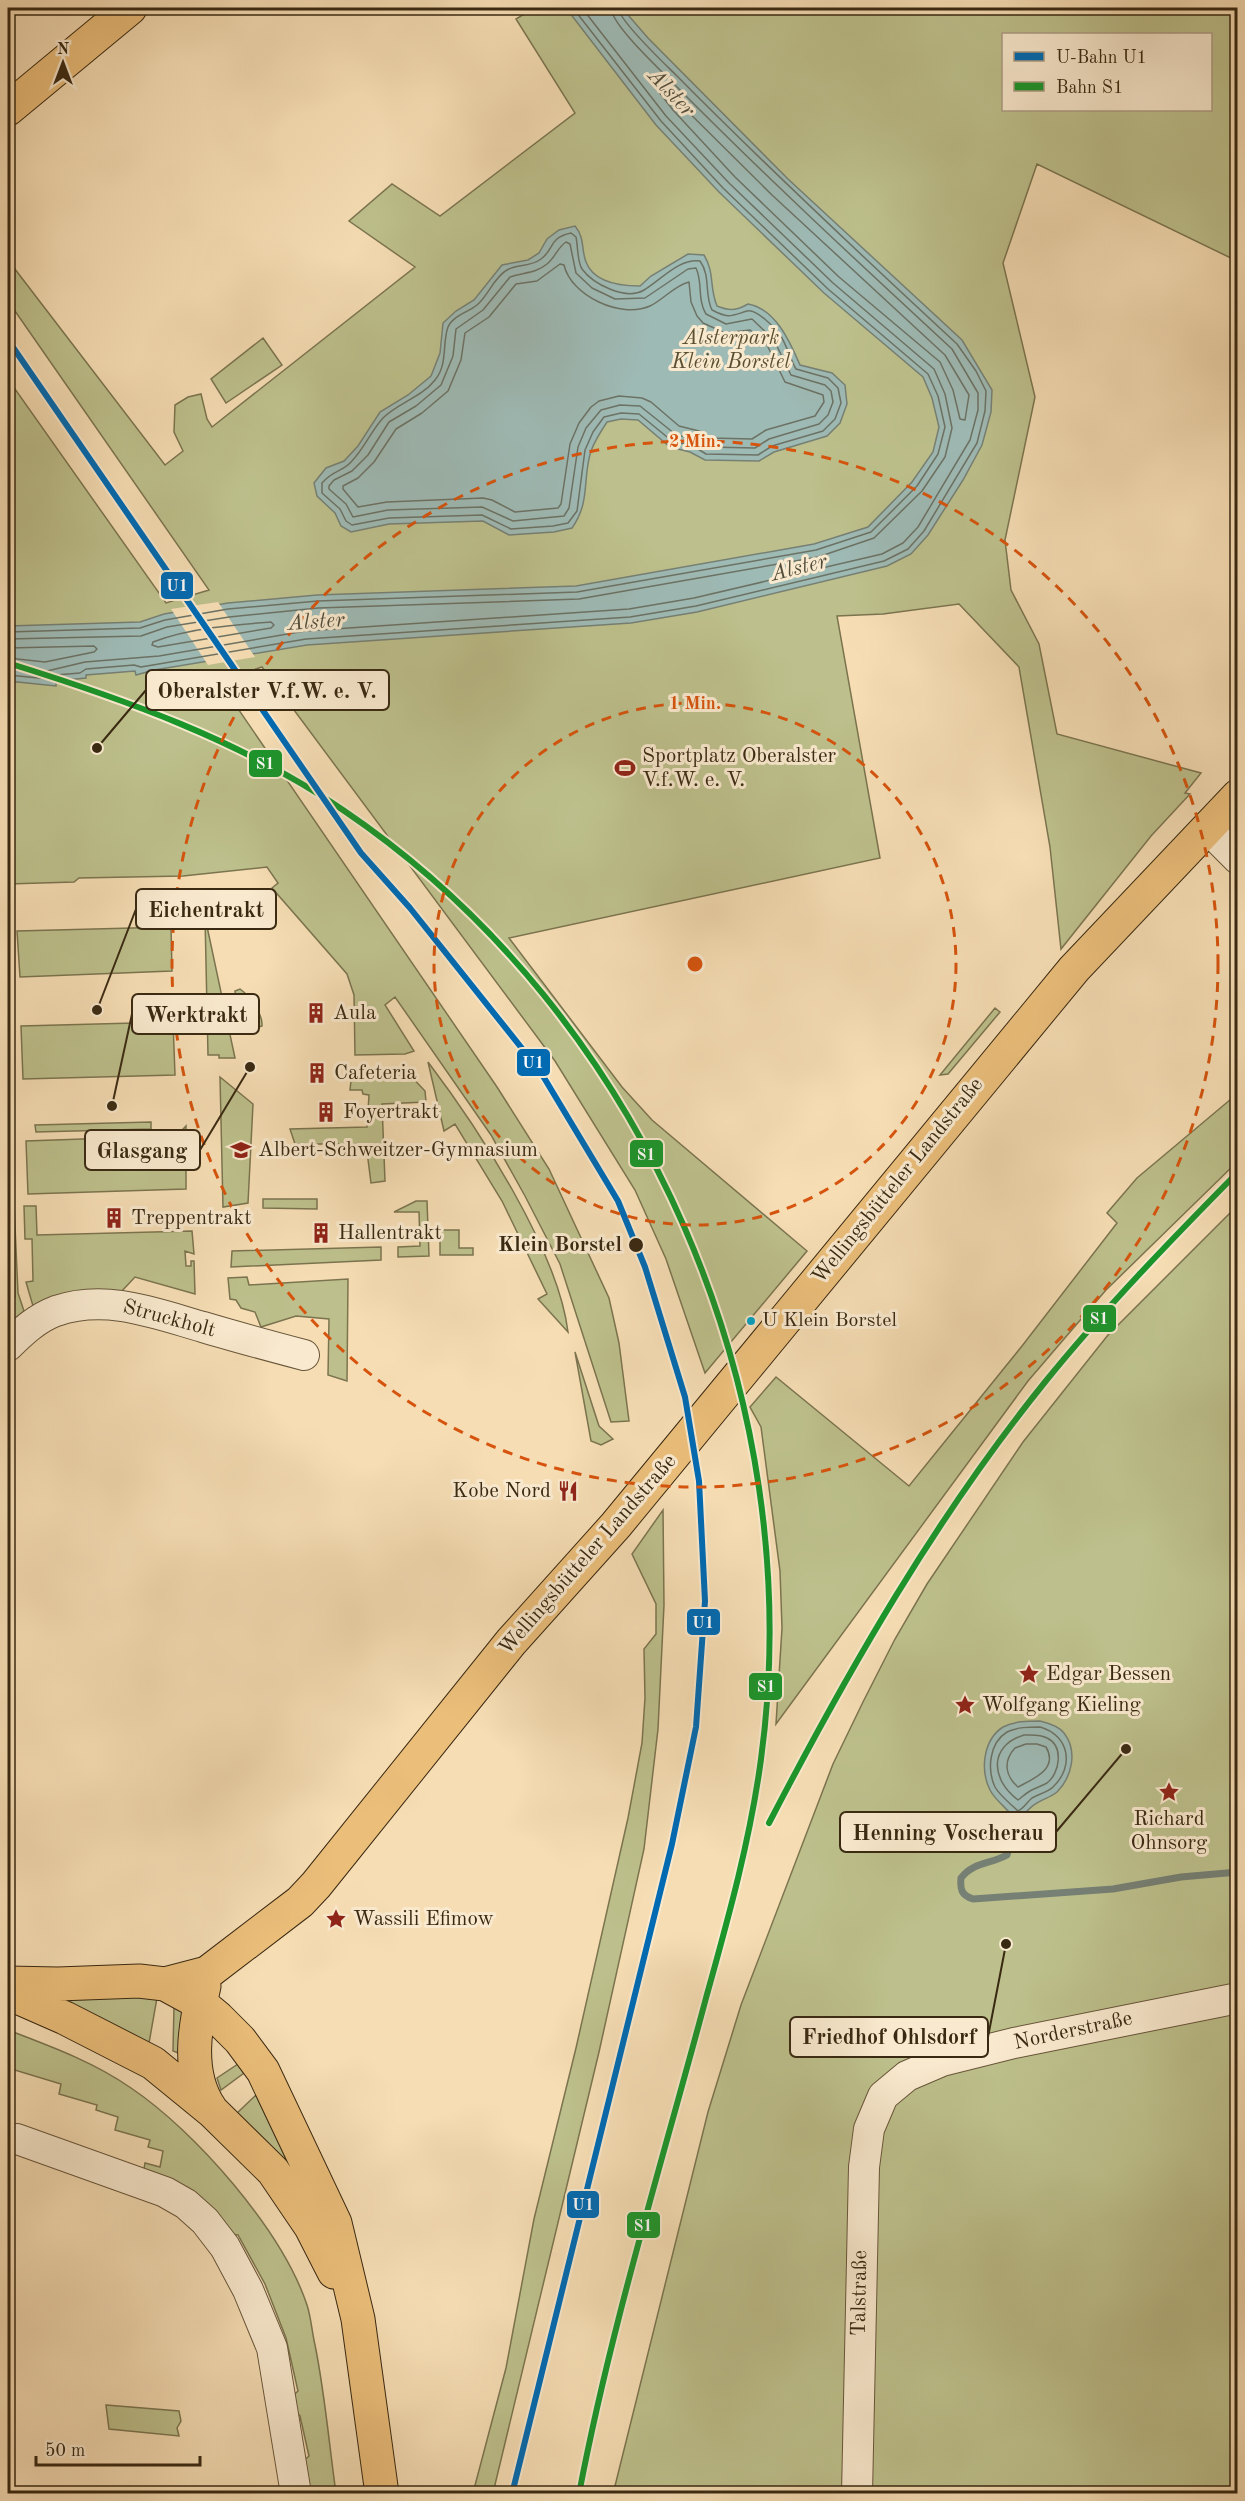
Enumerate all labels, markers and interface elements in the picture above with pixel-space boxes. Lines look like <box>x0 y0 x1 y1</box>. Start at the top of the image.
north arrow <box>33 33 93 93</box>
legend <box>1002 33 1212 111</box>
text: N <box>57 42 70 58</box>
text: U-Bahn U1 <box>1056 49 1147 67</box>
water label: Alster <box>643 64 699 122</box>
text: Bahn S1 <box>1056 79 1123 97</box>
park label: Alsterpark Klein Borstel <box>671 328 790 373</box>
text: 2 Min. <box>669 433 721 451</box>
water label: Alster <box>768 550 830 586</box>
line badge: U1 <box>160 571 194 600</box>
text: U1 <box>166 579 188 595</box>
water label: Alster <box>286 609 346 635</box>
callout: Oberalster V.f.W. e. V. <box>146 670 389 710</box>
text: Oberalster V.f.W. e. V. <box>157 681 377 703</box>
text: 1 Min. <box>669 695 721 713</box>
place label: Sportplatz Oberalster V.f.W. e. V. <box>642 746 837 791</box>
line badge: S1 <box>248 749 283 778</box>
sports icon: Sportplatz Oberalster V.f.W. e. V. <box>613 756 637 780</box>
text: S1 <box>255 757 275 773</box>
callout: Eichentrakt <box>136 889 276 929</box>
text: Eichentrakt <box>148 900 264 922</box>
centre of rings <box>685 954 705 974</box>
callout: Werktrakt <box>132 994 259 1034</box>
building icon: Aula <box>304 1001 328 1025</box>
place label: Aula <box>333 1003 376 1024</box>
text: Werktrakt <box>145 1005 247 1027</box>
line badge: U1 <box>516 1048 551 1077</box>
text: U1 <box>522 1056 544 1072</box>
building icon: Cafeteria <box>305 1061 329 1085</box>
place label: Cafeteria <box>334 1063 417 1084</box>
street label: Wellingsbütteler Landstraße <box>809 1074 987 1288</box>
building icon: Foyertrakt <box>314 1100 338 1124</box>
place label: Foyertrakt <box>343 1102 439 1123</box>
callout: Glasgang <box>85 1130 200 1170</box>
school or university icon: Albert-Schweitzer-Gymnasium <box>229 1138 253 1162</box>
line badge: S1 <box>629 1139 664 1168</box>
place label: Albert-Schweitzer-Gymnasium <box>258 1140 538 1161</box>
text: Glasgang <box>96 1141 188 1163</box>
text: S1 <box>636 1148 656 1164</box>
building icon: Treppentrakt <box>102 1206 126 1230</box>
place label: Treppentrakt <box>131 1208 252 1229</box>
building icon: Hallentrakt <box>309 1221 333 1245</box>
place label: Hallentrakt <box>338 1223 442 1244</box>
place label: Klein Borstel <box>498 1235 622 1256</box>
marker: Klein Borstel <box>627 1236 645 1254</box>
street label: Struckholt <box>120 1297 218 1341</box>
line badge: S1 <box>1082 1304 1117 1333</box>
place label: U Klein Borstel <box>762 1311 897 1331</box>
text: S1 <box>1089 1312 1109 1328</box>
marker: U Klein Borstel <box>745 1315 757 1327</box>
street label: Wellingsbütteler Landstraße <box>495 1451 681 1659</box>
restaurant icon: Kobe Nord <box>556 1479 580 1503</box>
place label: Kobe Nord <box>452 1481 551 1502</box>
line badge: U1 <box>686 1608 721 1636</box>
text: U1 <box>692 1616 714 1632</box>
place icon: Edgar Bessen <box>1017 1662 1041 1686</box>
place label: Edgar Bessen <box>1046 1664 1171 1685</box>
line badge: S1 <box>748 1672 783 1701</box>
text: S1 <box>756 1680 776 1696</box>
place icon: Wolfgang Kieling <box>953 1693 977 1717</box>
place label: Wolfgang Kieling <box>982 1695 1142 1716</box>
place icon: Richard Ohnsorg <box>1157 1780 1181 1804</box>
place label: Richard Ohnsorg <box>1131 1809 1208 1854</box>
callout: Henning Voscherau <box>840 1812 1056 1852</box>
text: Henning Voscherau <box>852 1823 1044 1845</box>
place icon: Wassili Efimow <box>324 1907 348 1931</box>
place label: Wassili Efimow <box>353 1909 494 1930</box>
street label: Norderstraße <box>1012 2008 1134 2054</box>
callout: Friedhof Ohlsdorf <box>790 2017 988 2057</box>
text: Friedhof Ohlsdorf <box>802 2027 978 2049</box>
line badge: U1 <box>566 2190 600 2219</box>
text: U1 <box>572 2198 594 2214</box>
line badge: S1 <box>626 2211 661 2239</box>
text: S1 <box>633 2219 653 2235</box>
street label: Talstraße <box>849 2250 871 2336</box>
scale bar <box>36 2429 200 2467</box>
text: 50 m <box>45 2442 85 2460</box>

